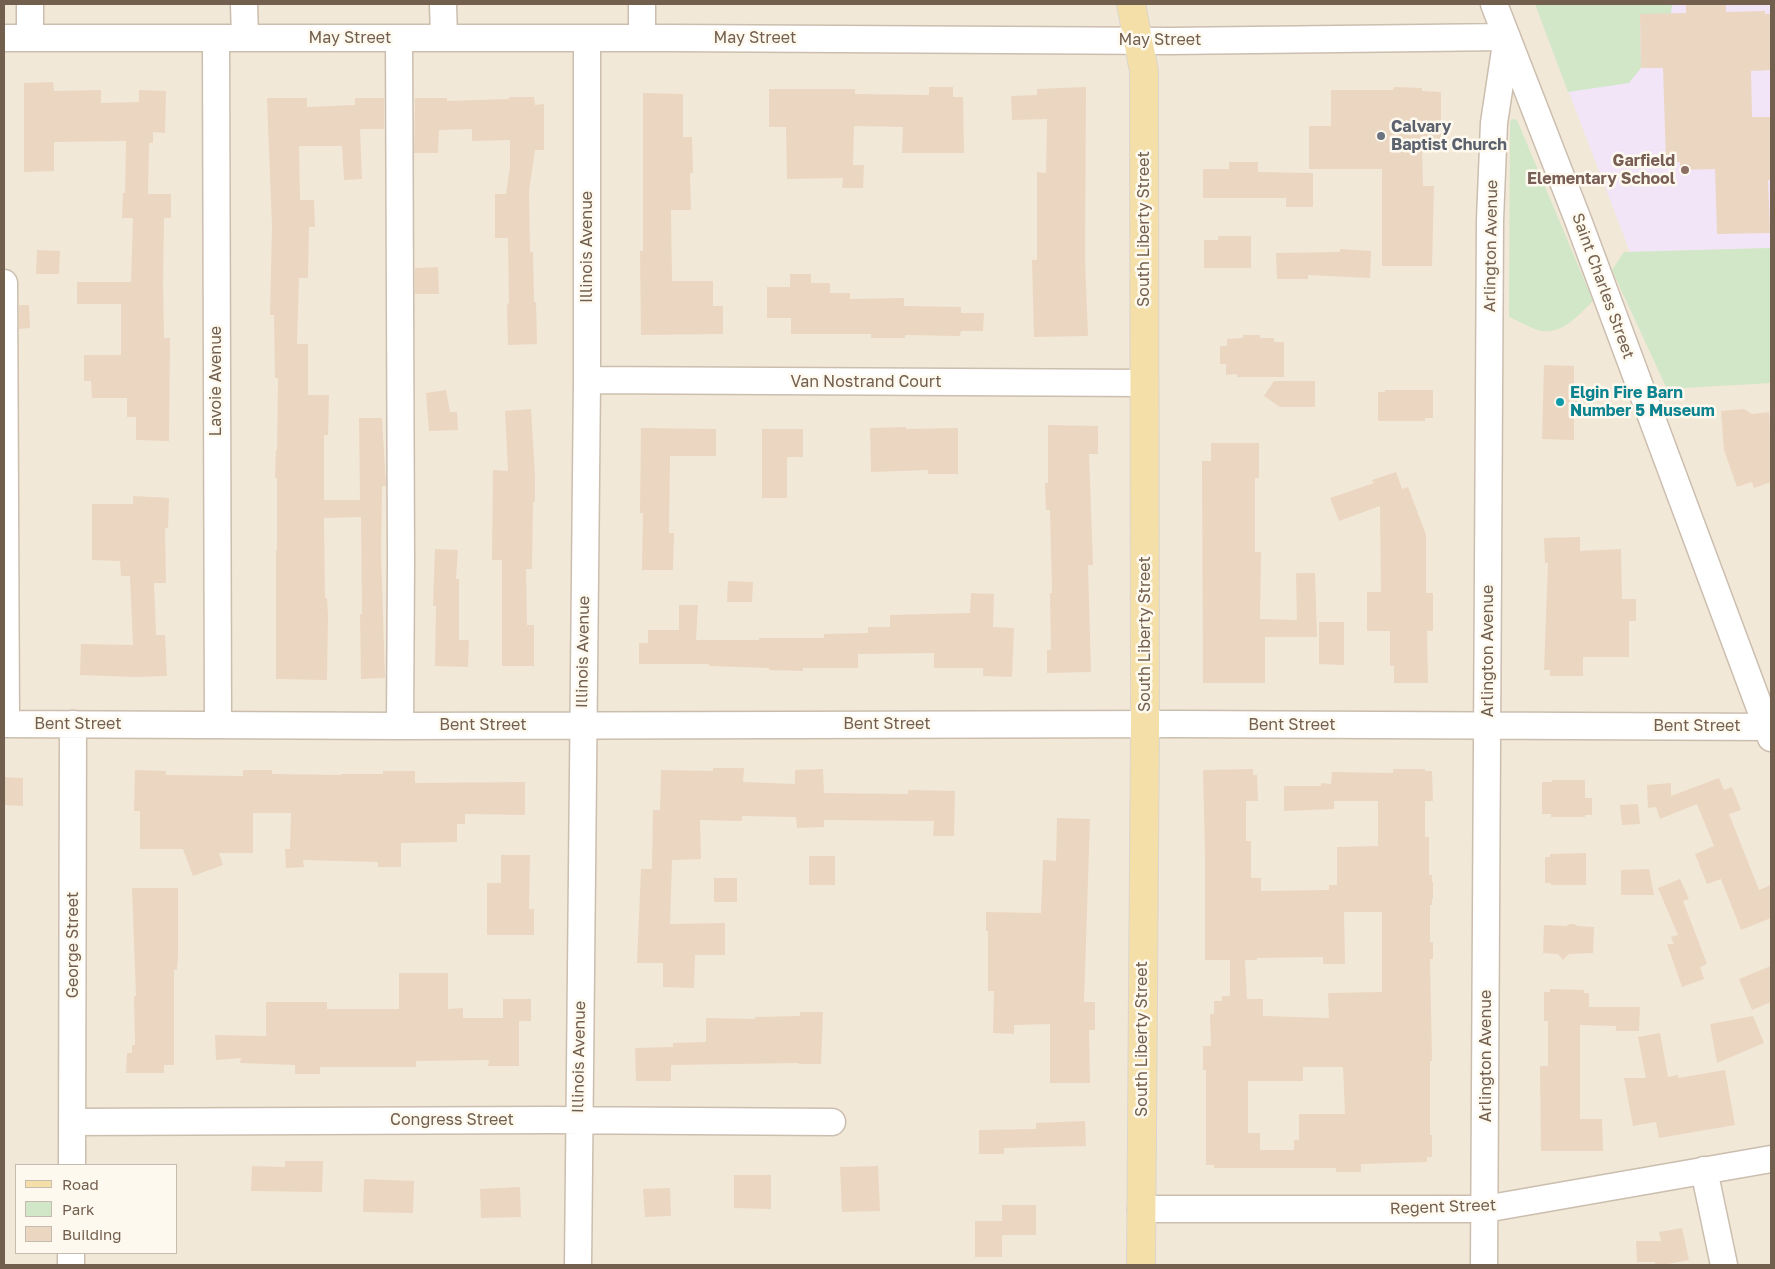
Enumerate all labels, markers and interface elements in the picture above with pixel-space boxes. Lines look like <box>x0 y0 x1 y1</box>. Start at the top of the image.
street label: May Street <box>309 28 391 48</box>
street label: May Street <box>714 28 796 48</box>
street label: May Street <box>1119 30 1201 50</box>
place label: Calvary Baptist Church <box>1391 117 1507 155</box>
marker: Calvary Baptist Church <box>1375 130 1387 142</box>
street label: South Liberty Street <box>1134 151 1154 307</box>
place label: Garfield Elementary School <box>1527 151 1675 189</box>
marker: Garfield Elementary School <box>1679 164 1691 176</box>
street label: Arlington Avenue <box>1480 180 1502 312</box>
street label: Illinois Avenue <box>577 191 597 303</box>
street label: Saint Charles Street <box>1568 210 1638 362</box>
street label: Lavoie Avenue <box>206 326 226 436</box>
street label: Van Nostrand Court <box>790 372 942 392</box>
place label: Elgin Fire Barn Number 5 Museum <box>1570 383 1715 421</box>
marker: Elgin Fire Barn Number 5 Museum <box>1554 396 1566 408</box>
street label: South Liberty Street <box>1135 556 1155 712</box>
street label: Arlington Avenue <box>1478 585 1498 717</box>
street label: Illinois Avenue <box>572 596 594 708</box>
street label: Bent Street <box>34 714 122 734</box>
street label: Bent Street <box>843 714 931 734</box>
street label: Bent Street <box>439 715 527 735</box>
street label: Bent Street <box>1248 715 1336 735</box>
street label: Bent Street <box>1653 716 1741 736</box>
street label: George Street <box>63 892 83 998</box>
street label: South Liberty Street <box>1132 961 1152 1117</box>
street label: Arlington Avenue <box>1476 990 1496 1122</box>
street label: Illinois Avenue <box>568 1001 590 1113</box>
street label: Congress Street <box>390 1110 514 1130</box>
legend <box>15 1164 178 1254</box>
text: Road <box>62 1175 99 1193</box>
street label: Regent Street <box>1389 1196 1497 1218</box>
text: Park <box>62 1200 94 1218</box>
text: Building <box>62 1225 122 1243</box>

